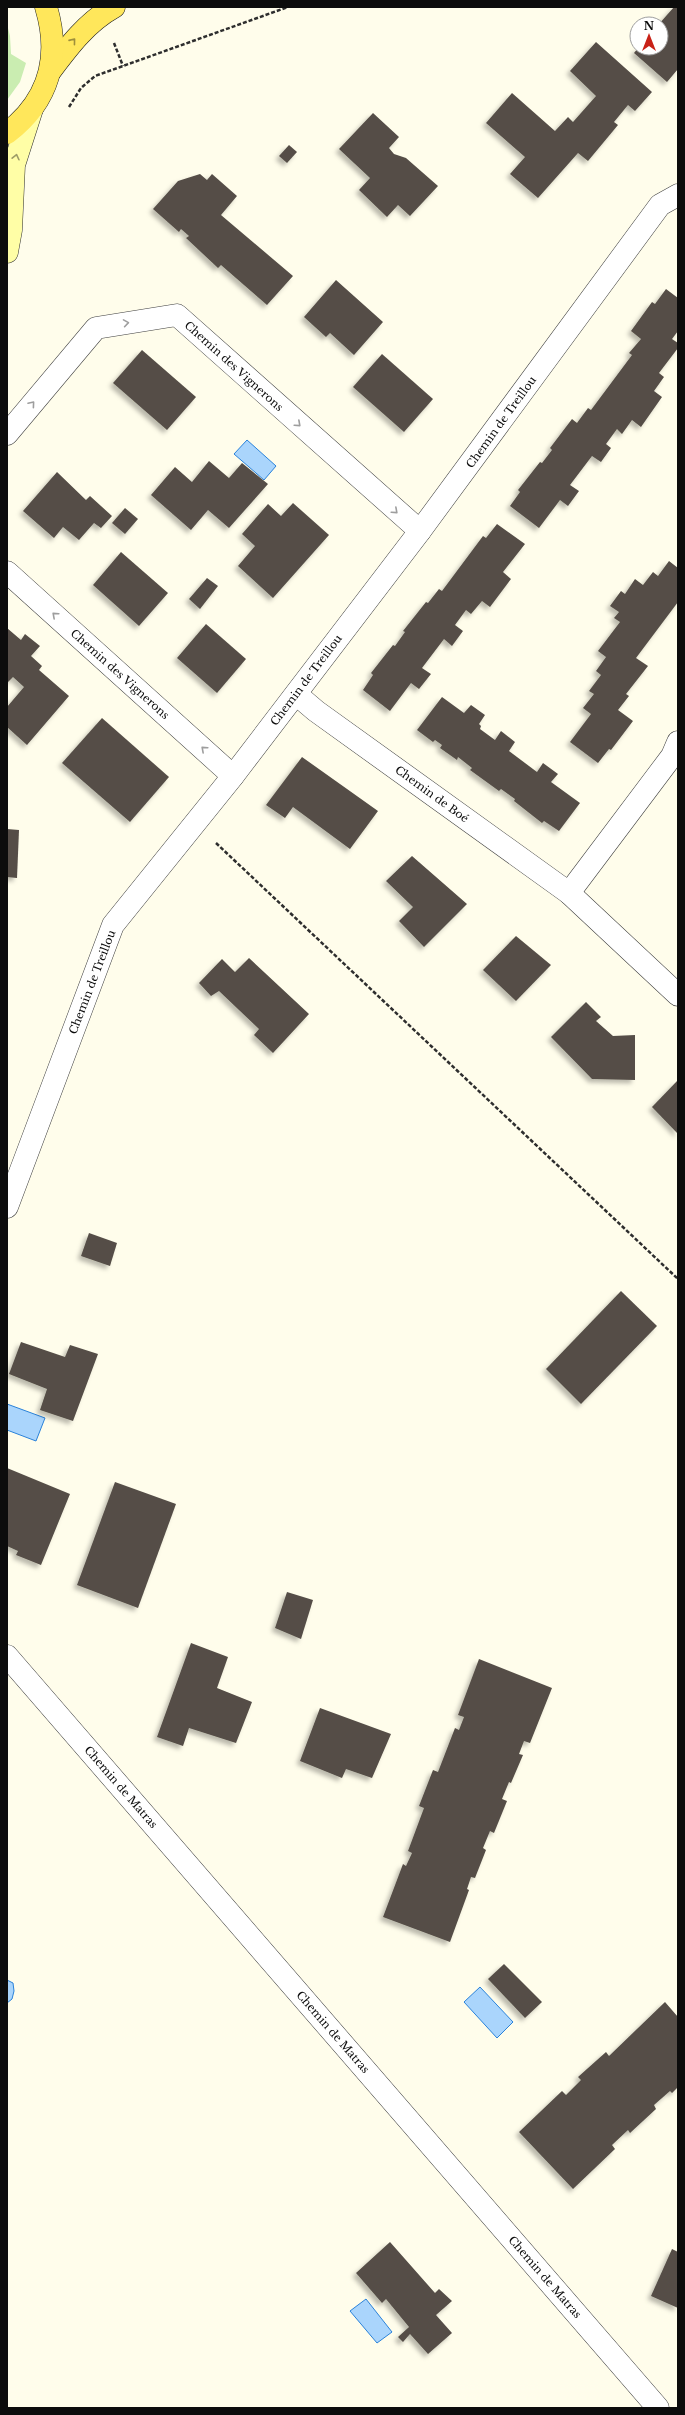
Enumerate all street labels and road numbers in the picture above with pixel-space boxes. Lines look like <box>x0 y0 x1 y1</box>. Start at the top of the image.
street label: Chemin des Vignerons <box>182 318 286 414</box>
street label: Chemin de Treillou <box>463 373 539 471</box>
street label: Chemin des Vignerons <box>68 626 172 722</box>
street label: Chemin de Treillou <box>267 631 345 728</box>
street label: Chemin de Boé <box>392 763 472 825</box>
street label: Chemin de Treillou <box>66 927 119 1036</box>
street label: Chemin de Matras <box>81 1743 161 1831</box>
street label: Chemin de Matras <box>293 1988 373 2076</box>
street label: Chemin de Matras <box>505 2233 585 2321</box>

